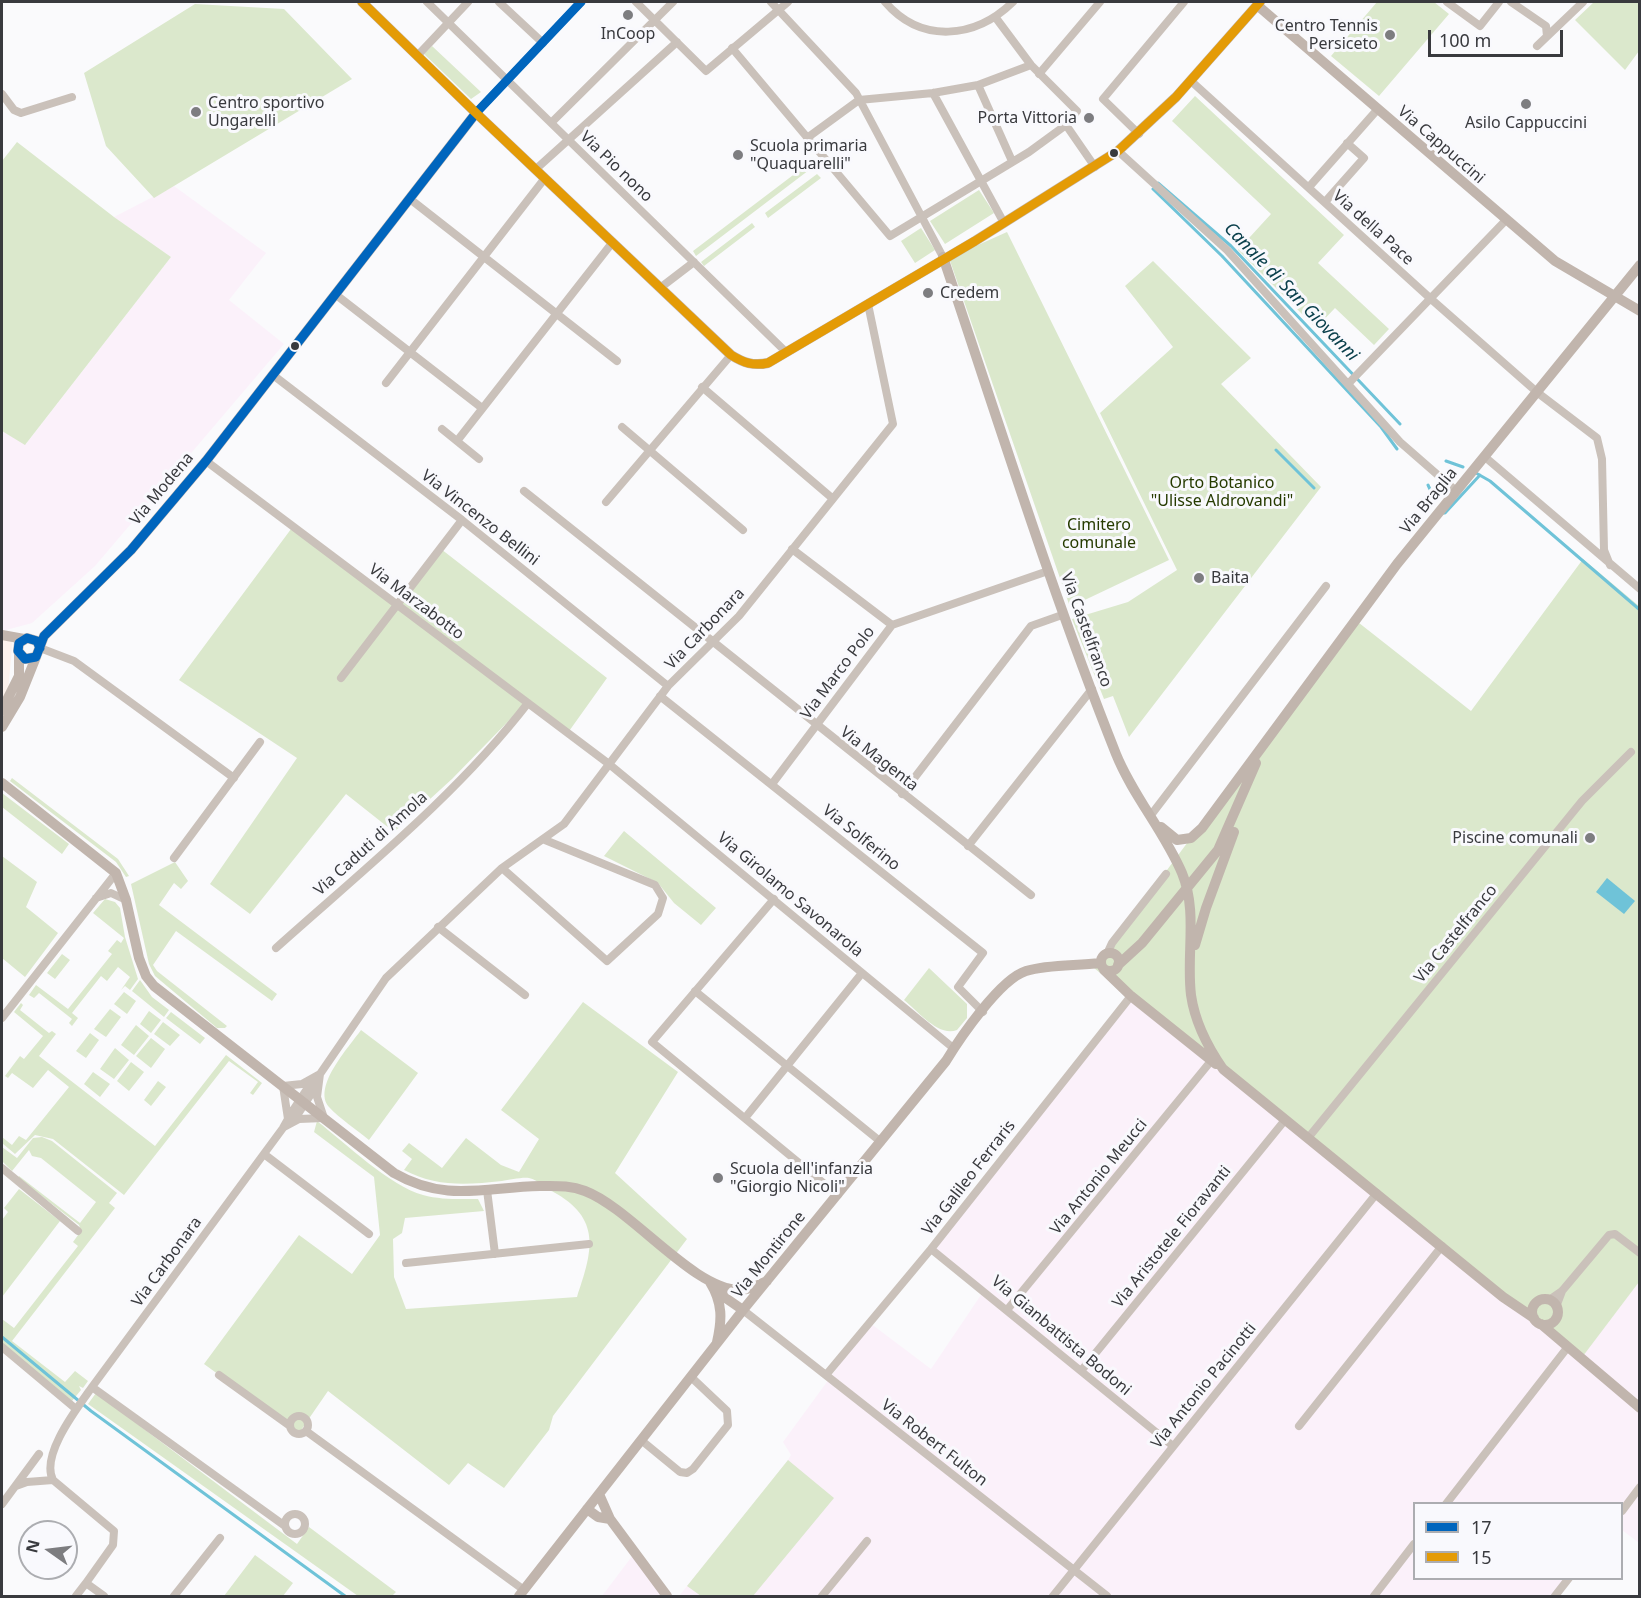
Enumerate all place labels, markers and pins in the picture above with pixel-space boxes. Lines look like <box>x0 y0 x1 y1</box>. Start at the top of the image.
marker: InCoop <box>621 8 635 22</box>
place label: Centro Tennis Persiceto <box>1275 16 1378 54</box>
place label: InCoop <box>601 24 655 44</box>
marker: Centro Tennis Persiceto <box>1383 28 1397 42</box>
place label: Centro sportivo Ungarelli <box>208 93 324 131</box>
marker: Asilo Cappuccini <box>1519 97 1533 111</box>
marker: Centro sportivo Ungarelli <box>189 105 203 119</box>
place label: Porta Vittoria <box>977 108 1077 128</box>
marker: Porta Vittoria <box>1082 111 1096 125</box>
place label: Asilo Cappuccini <box>1465 113 1587 133</box>
place label: Scuola primaria "Quaquarelli" <box>750 136 868 174</box>
unlabelled marker <box>1108 147 1120 159</box>
marker: Scuola primaria "Quaquarelli" <box>731 148 745 162</box>
place label: Credem <box>940 283 999 303</box>
marker: Credem <box>921 286 935 300</box>
unlabelled marker <box>289 340 301 352</box>
place label: Baita <box>1211 568 1249 588</box>
marker: Baita <box>1192 571 1206 585</box>
place label: Piscine comunali <box>1452 828 1578 848</box>
marker: Piscine comunali <box>1583 831 1597 845</box>
place label: Scuola dell'infanzia "Giorgio Nicoli" <box>730 1159 873 1197</box>
marker: Scuola dell'infanzia "Giorgio Nicoli" <box>711 1171 725 1185</box>

